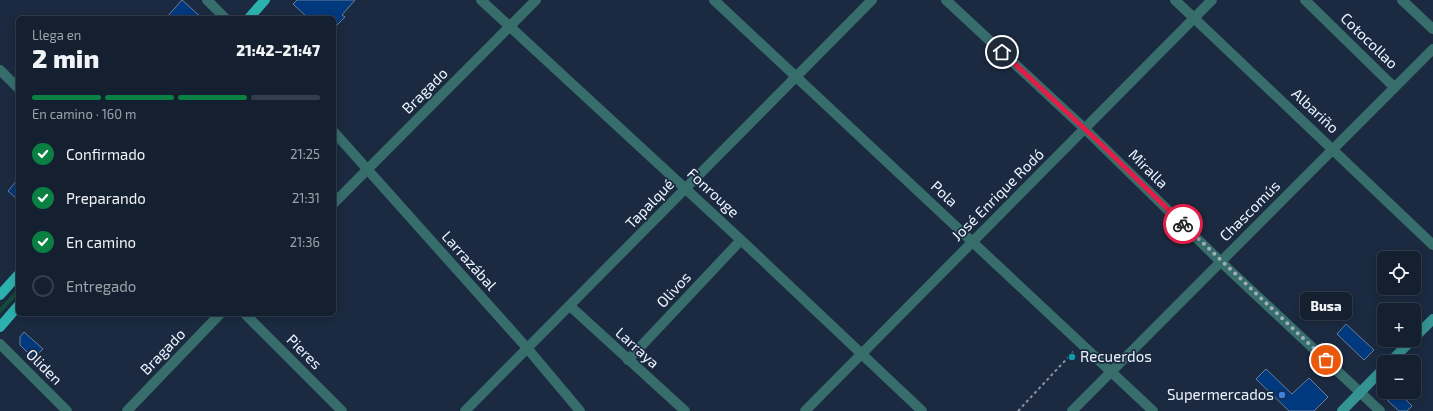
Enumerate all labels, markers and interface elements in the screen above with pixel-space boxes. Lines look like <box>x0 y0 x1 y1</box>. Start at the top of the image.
street label: Cotocollao <box>1337 9 1402 72</box>
text: Llega en <box>32 27 81 43</box>
pin <box>985 35 1019 69</box>
text: 21:42–21:47 <box>236 41 320 59</box>
icon: home <box>991 41 1013 63</box>
text: 2 min <box>32 42 99 73</box>
street label: Bragado <box>398 64 451 117</box>
street label: Albariño <box>1289 84 1343 136</box>
text: En camino · 160 m <box>32 106 136 122</box>
icon: check <box>32 143 54 165</box>
text: Confirmado <box>66 145 145 163</box>
street label: José Enrique Rodó <box>948 145 1047 244</box>
street label: Miralla <box>1125 145 1172 192</box>
text: 21:25 <box>290 146 320 162</box>
street label: Fonrouge <box>684 164 743 221</box>
street label: Tapalqué <box>621 175 677 232</box>
street label: Pola <box>928 176 962 210</box>
street label: Chascomús <box>1215 176 1283 244</box>
icon: check <box>32 187 54 209</box>
text: Preparando <box>66 189 146 207</box>
text: 21:31 <box>292 190 320 206</box>
courier <box>1163 204 1203 244</box>
icon: bike <box>1172 213 1194 235</box>
street label: Larrazábal <box>439 227 501 294</box>
icon: check <box>32 231 54 253</box>
text: En camino <box>66 233 136 251</box>
text: 21:36 <box>290 234 320 250</box>
map controls <box>1377 251 1421 399</box>
button: locate <box>1377 251 1421 295</box>
street label: Olivos <box>652 268 694 311</box>
text: Entregado <box>66 277 136 295</box>
callout: Busa <box>1300 292 1352 320</box>
text: Busa <box>1311 298 1341 314</box>
button: + <box>1377 303 1421 347</box>
street label: Larraya <box>612 323 663 371</box>
street label: Bragado <box>136 324 189 378</box>
street label: Pieres <box>283 330 326 373</box>
pin <box>1309 343 1343 377</box>
street label: Oliden <box>23 345 66 388</box>
place label: Recuerdos <box>1080 347 1152 365</box>
icon: bag <box>1315 349 1337 371</box>
marker: Recuerdos <box>1067 352 1077 362</box>
button: − <box>1377 355 1421 399</box>
place label: Supermercados <box>1167 385 1274 403</box>
marker: Supermercados <box>1277 390 1287 400</box>

